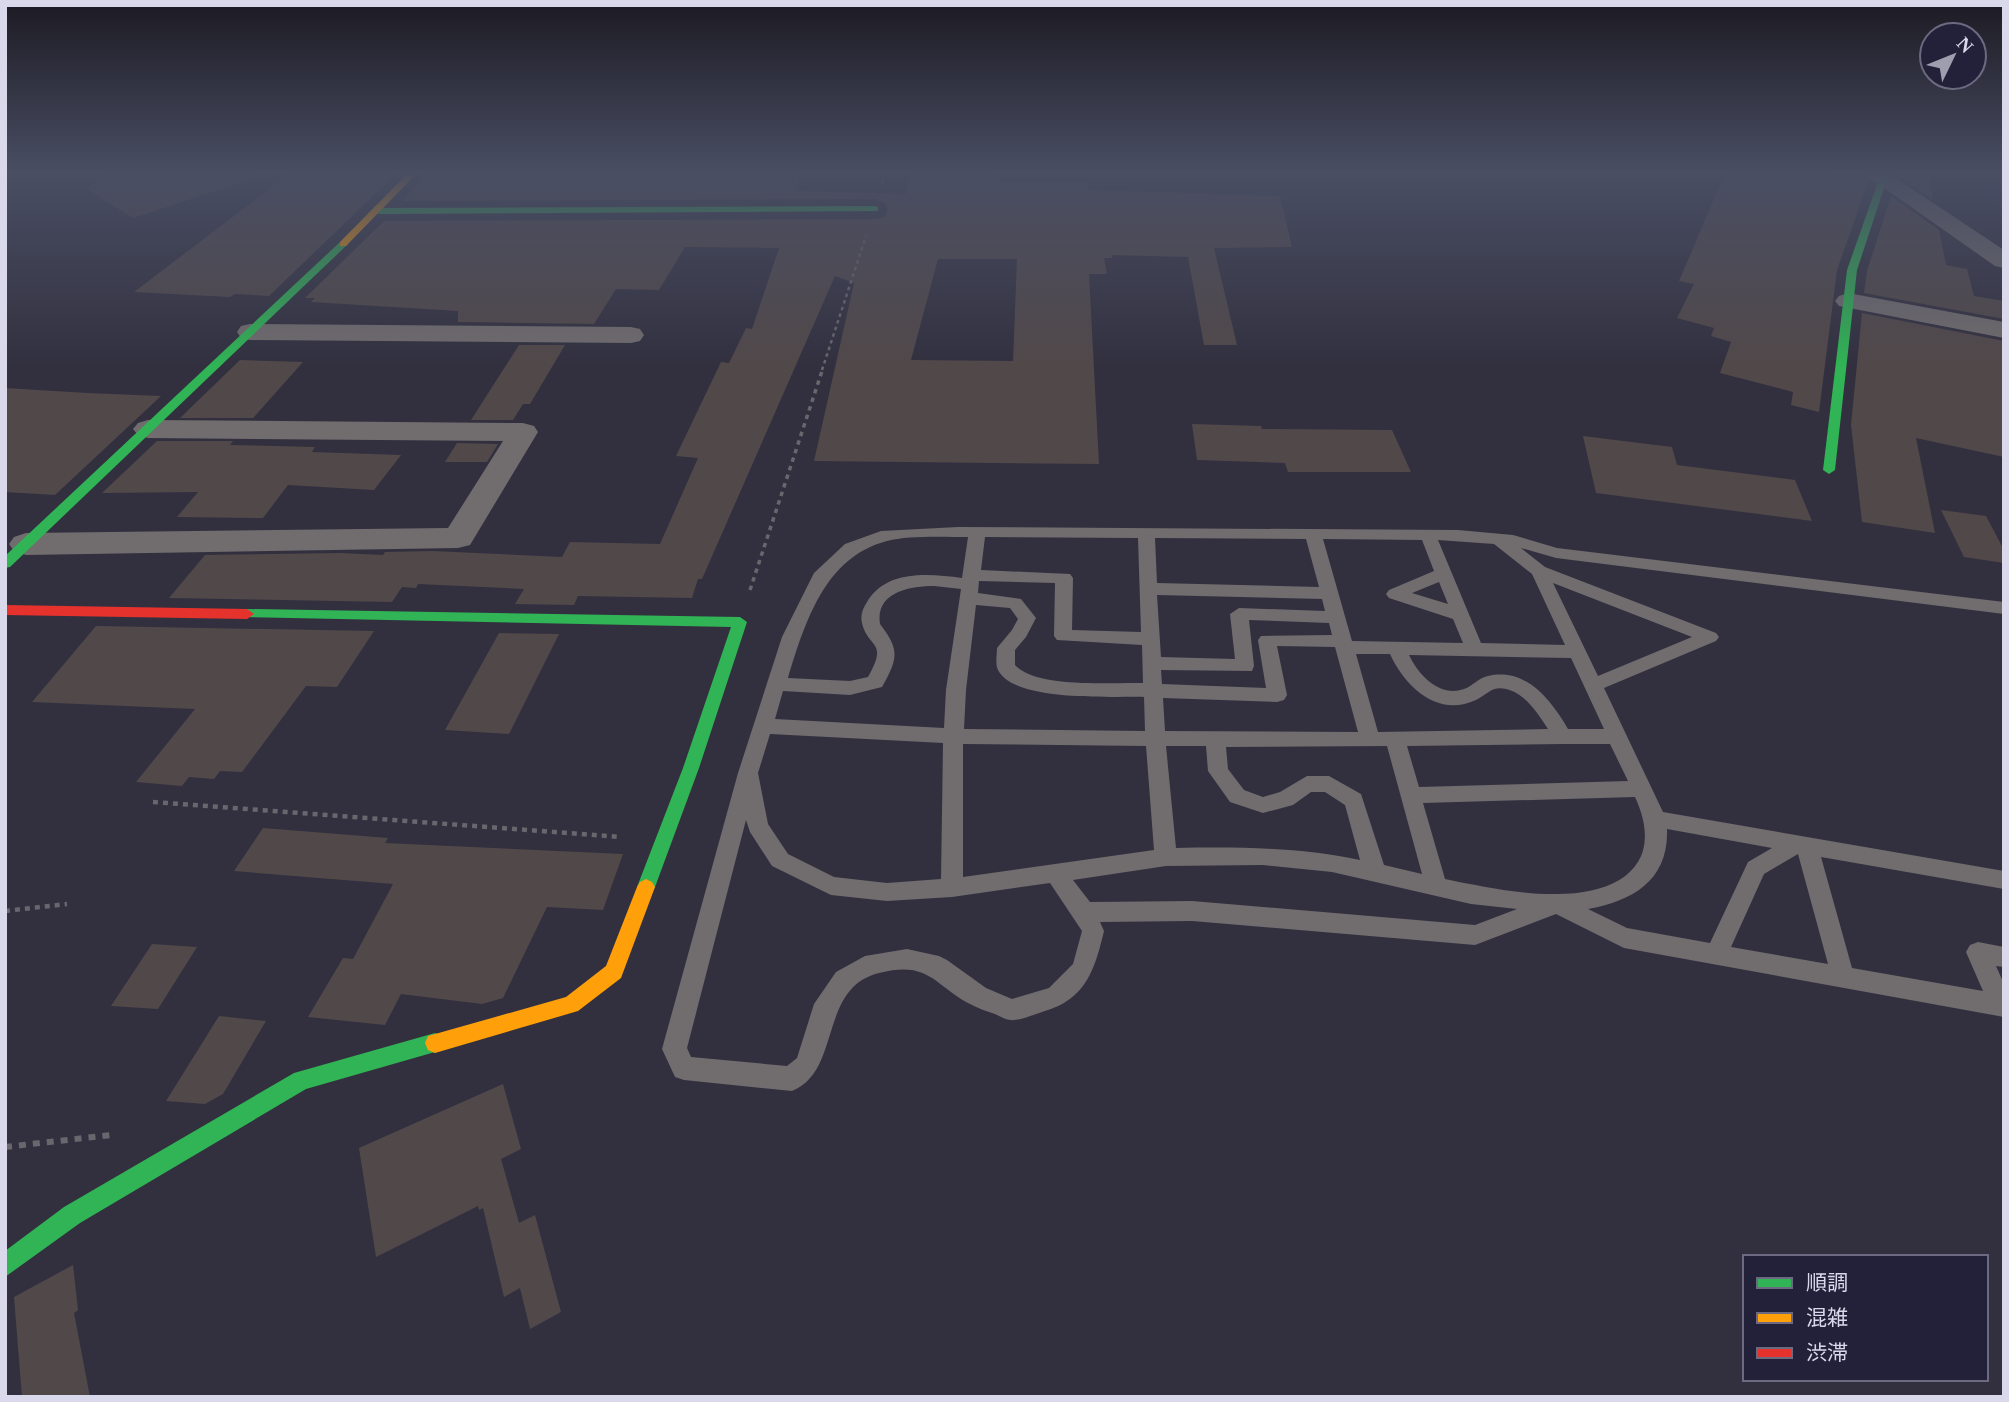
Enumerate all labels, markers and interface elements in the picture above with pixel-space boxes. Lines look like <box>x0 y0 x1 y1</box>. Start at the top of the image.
north arrow <box>1918 21 1988 91</box>
text: N <box>1953 33 1978 57</box>
legend <box>1743 1255 1988 1381</box>
text: 順調 <box>1806 1271 1848 1295</box>
text: 混雑 <box>1806 1306 1848 1330</box>
text: 渋滞 <box>1806 1341 1848 1365</box>

